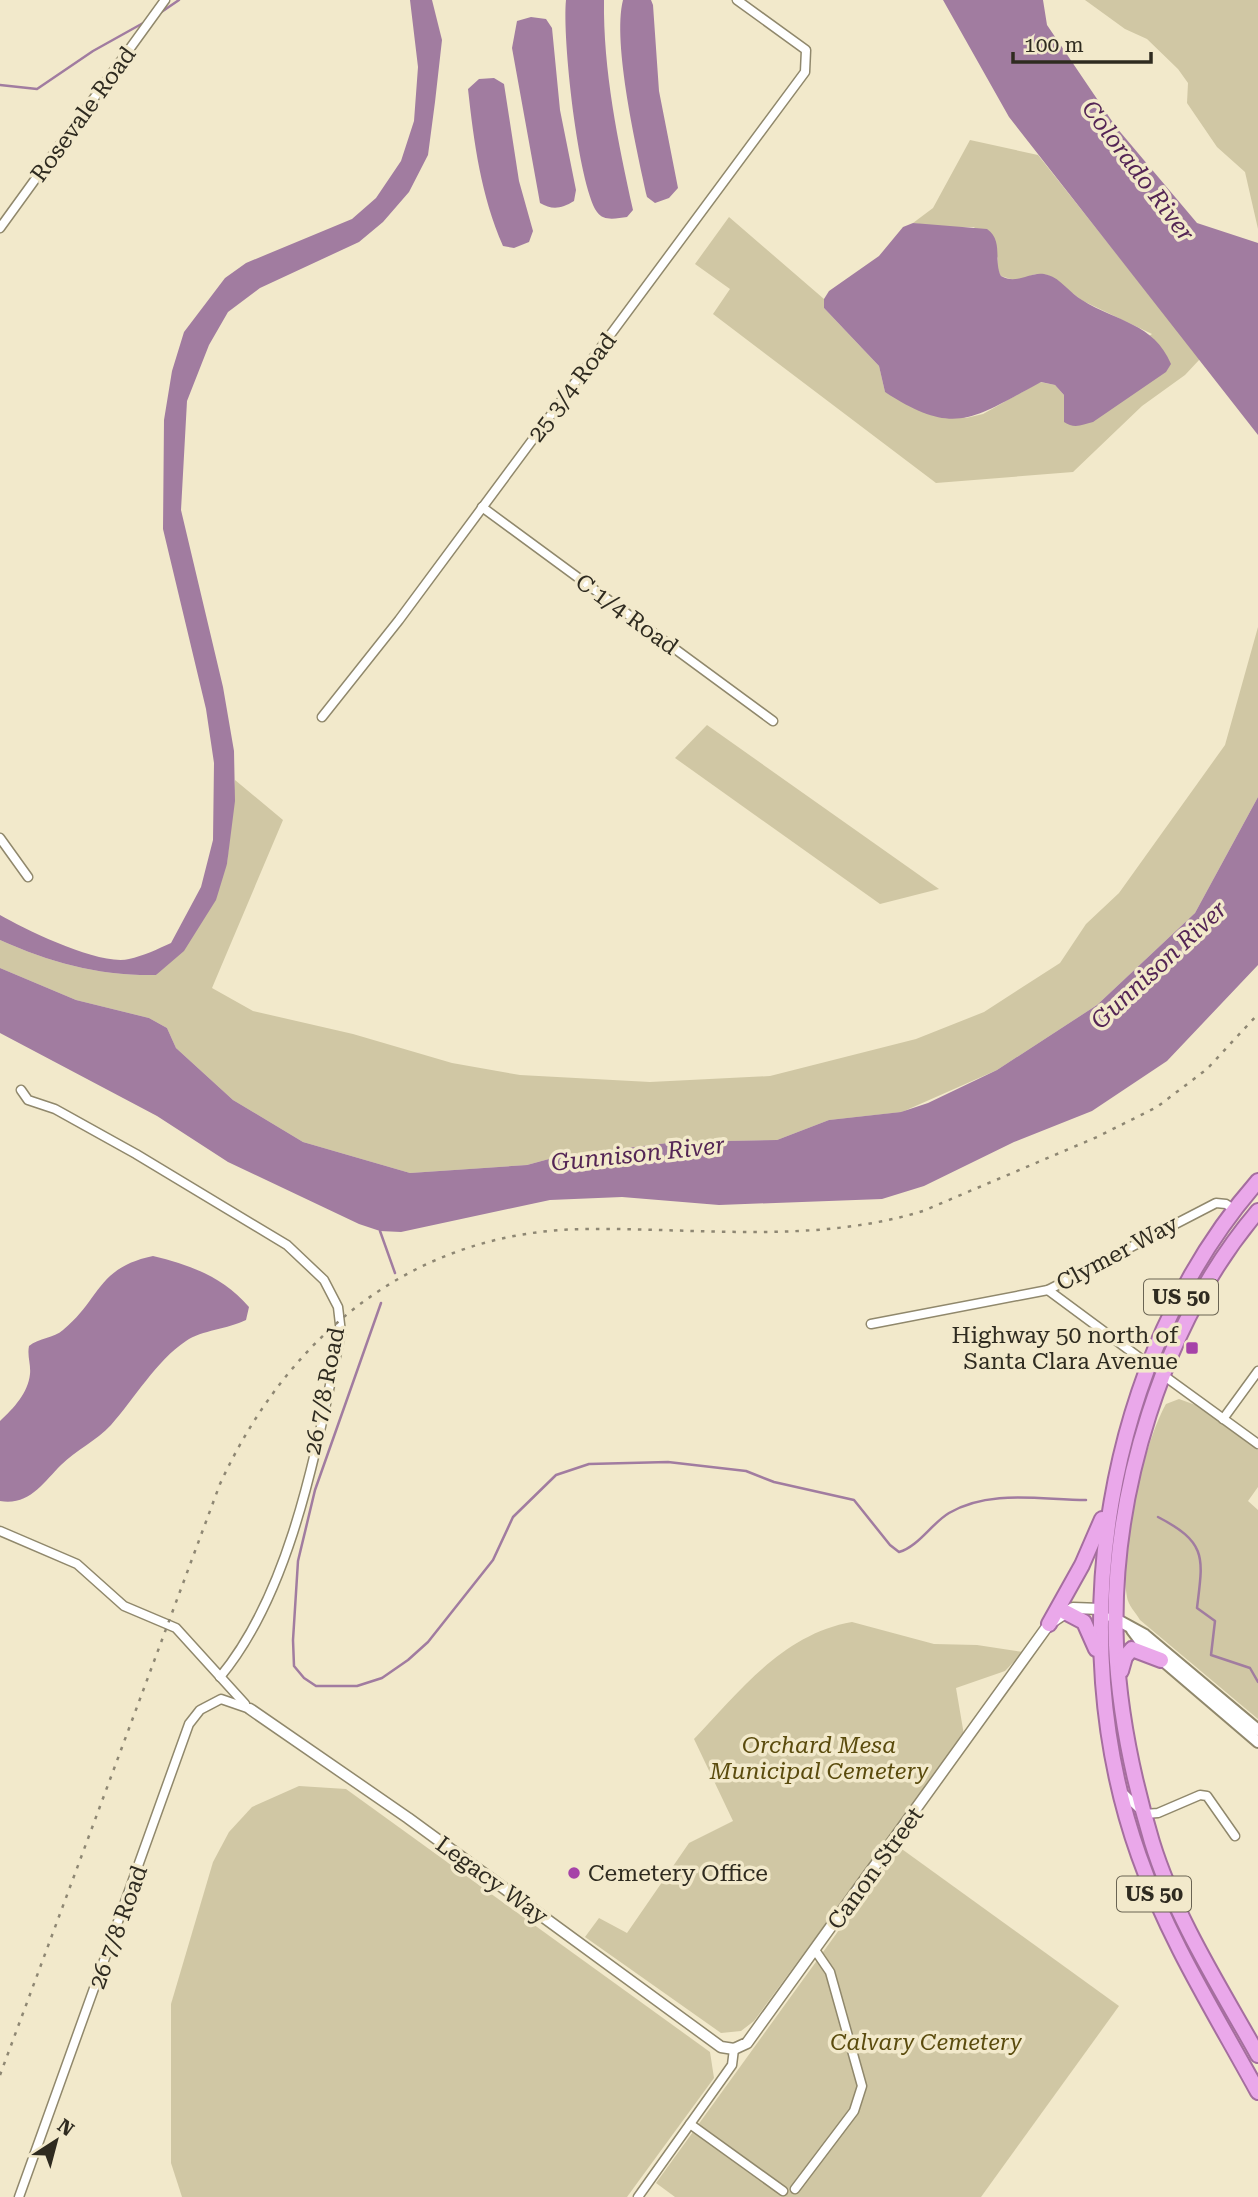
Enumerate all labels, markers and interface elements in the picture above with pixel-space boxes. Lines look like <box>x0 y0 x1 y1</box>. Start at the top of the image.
scale bar <box>1013 21 1151 65</box>
text: 100 m <box>1024 33 1084 57</box>
street label: Rosevale Road <box>25 41 142 187</box>
water label: Colorado River <box>1076 95 1200 247</box>
street label: 25 3/4 Road <box>523 327 622 447</box>
street label: C 1/4 Road <box>570 568 683 661</box>
water label: Gunnison River <box>1085 895 1233 1035</box>
water label: Gunnison River <box>550 1131 726 1177</box>
street label: Clymer Way <box>1052 1210 1183 1297</box>
road number: US 50 <box>1144 1280 1218 1314</box>
place label: Highway 50 north of Santa Clara Avenue <box>951 1322 1179 1375</box>
street label: 26 7/8 Road <box>299 1325 350 1457</box>
marker: Highway 50 north of Santa Clara Avenue <box>1184 1340 1200 1356</box>
park label: Orchard Mesa Municipal Cemetery <box>709 1732 930 1785</box>
street label: Canon Street <box>822 1802 929 1935</box>
street label: Legacy Way <box>430 1831 553 1930</box>
place label: Cemetery Office <box>588 1860 768 1887</box>
street label: 26 7/8 Road <box>84 1862 153 1993</box>
marker: Cemetery Office <box>566 1865 582 1881</box>
road number: US 50 <box>1117 1876 1191 1912</box>
park label: Calvary Cemetery <box>830 2029 1023 2056</box>
north arrow <box>21 2106 91 2176</box>
text: N <box>53 2114 79 2141</box>

